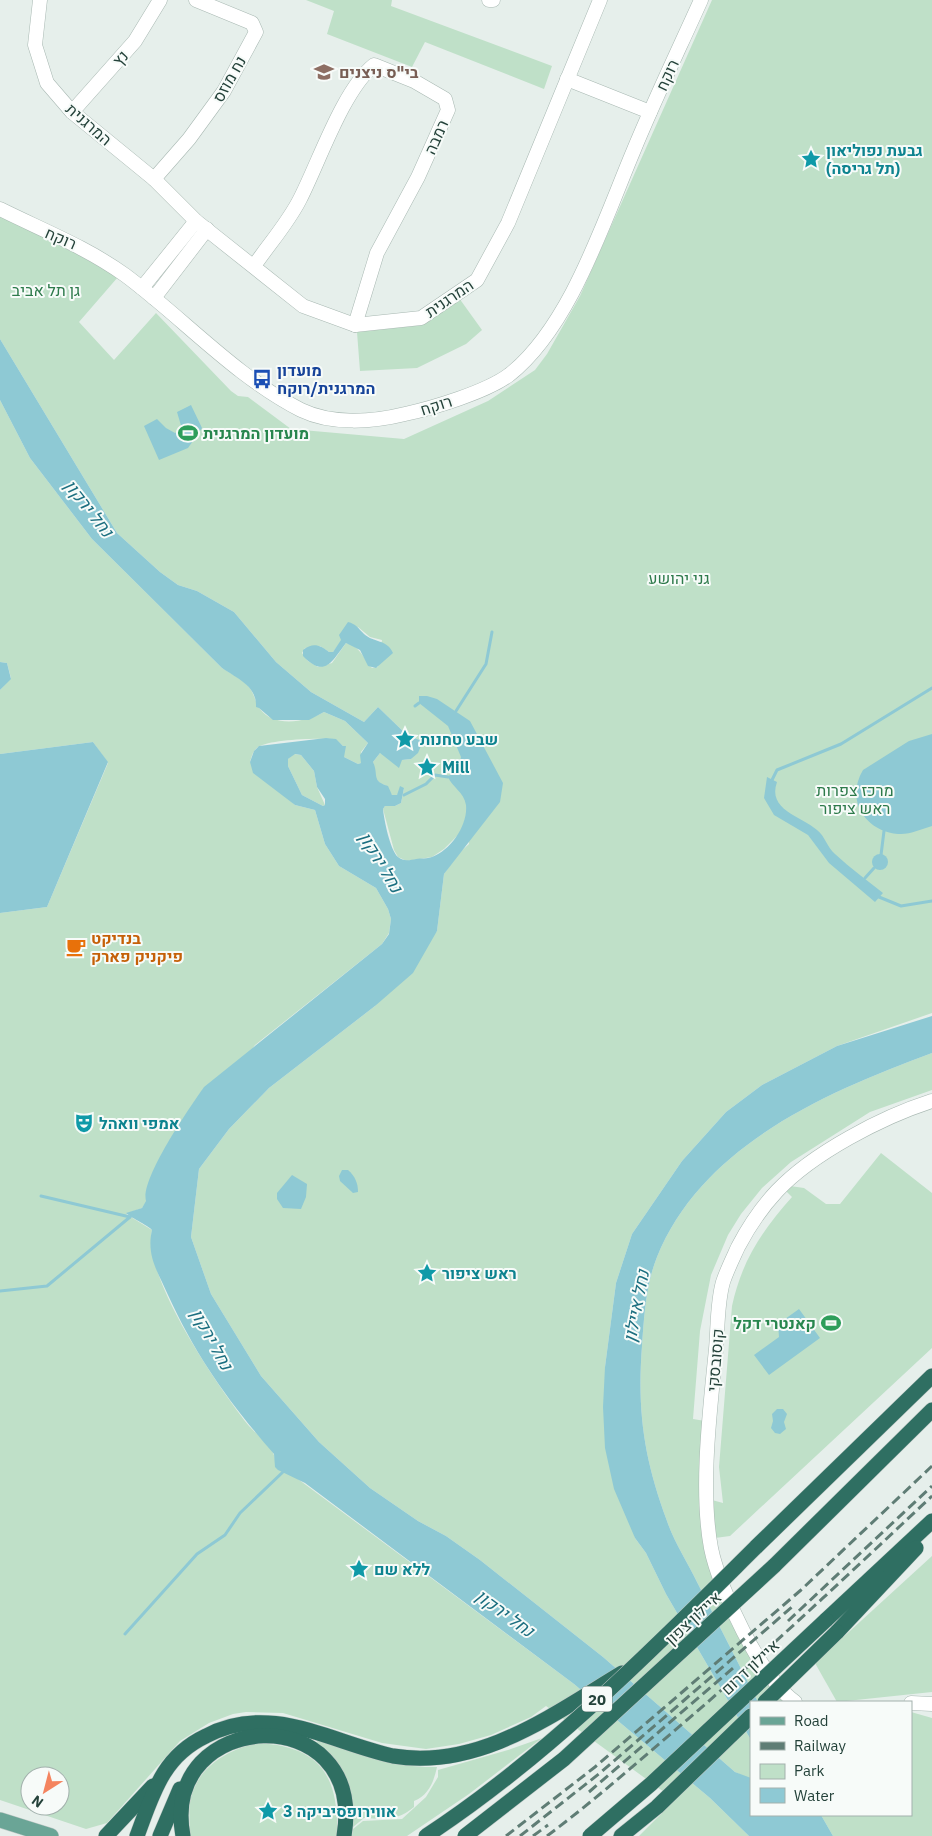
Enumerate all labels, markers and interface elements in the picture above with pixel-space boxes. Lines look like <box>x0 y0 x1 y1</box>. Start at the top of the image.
street label: נץ <box>108 46 132 70</box>
street label: נח מוזס <box>208 52 250 106</box>
street label: רוקח <box>651 56 683 94</box>
school or university icon: בי"ס ניצנים <box>313 61 335 83</box>
place label: בי"ס ניצנים <box>339 62 419 82</box>
street label: המרגנית <box>62 99 116 149</box>
street label: רמבה <box>420 117 452 157</box>
place label: גבעת נפוליאון (תל גריסה) <box>826 140 923 178</box>
place icon: גבעת נפוליאון (תל גריסה) <box>800 148 822 170</box>
street label: רוקח <box>42 222 80 254</box>
street label: המרגנית <box>421 275 477 321</box>
park label: גן תל אביב <box>12 280 80 300</box>
place label: מועדון המרגנית/רוקח <box>277 360 375 398</box>
bus stop icon: מועדון המרגנית/רוקח <box>251 368 273 390</box>
street label: רוקח <box>418 391 454 419</box>
sports icon: מועדון המרגנית <box>177 422 199 444</box>
place label: מועדון המרגנית <box>203 423 309 443</box>
water label: נחל ירקון <box>59 475 120 543</box>
park label: גני יהושע <box>648 568 710 588</box>
place icon: שבע טחנות <box>394 728 416 750</box>
place label: שבע טחנות <box>420 729 498 749</box>
place icon: Mill <box>416 756 438 778</box>
place label: Mill <box>442 757 469 777</box>
park label: מרכז צפרות ראש ציפור <box>816 780 894 818</box>
water label: נחל ירקון <box>354 827 409 898</box>
place label: בנדיקט פיקניק פארק <box>91 928 183 966</box>
cafe icon: בנדיקט פיקניק פארק <box>65 936 87 958</box>
theatre icon: אמפי וואהל <box>73 1112 95 1134</box>
place label: אמפי וואהל <box>99 1113 180 1133</box>
place icon: ראש ציפור <box>416 1262 438 1284</box>
place label: ראש ציפור <box>442 1263 517 1283</box>
water label: נחל איילון <box>618 1266 655 1344</box>
water label: נחל ירקון <box>186 1304 239 1375</box>
sports icon: קאנטרי דקל <box>820 1312 842 1334</box>
place label: קאנטרי דקל <box>733 1313 816 1333</box>
street label: קוסובסקי <box>702 1328 728 1392</box>
place icon: ללא שם <box>348 1558 370 1580</box>
place label: ללא שם <box>374 1559 430 1579</box>
water label: נחל ירקון <box>471 1584 540 1643</box>
street label: איילון צפון <box>661 1587 725 1649</box>
street label: איילון דרום <box>717 1635 783 1699</box>
road number: 20 <box>582 1686 612 1712</box>
legend <box>750 1701 912 1816</box>
text: Road <box>794 1711 829 1730</box>
text: Railway <box>794 1736 847 1755</box>
text: Park <box>794 1761 824 1780</box>
north arrow <box>20 1766 70 1816</box>
text: Water <box>794 1786 835 1805</box>
text: N <box>28 1791 47 1812</box>
place icon: אווירופסיביקה 3 <box>257 1800 279 1822</box>
place label: אווירופסיביקה 3 <box>283 1801 397 1821</box>

